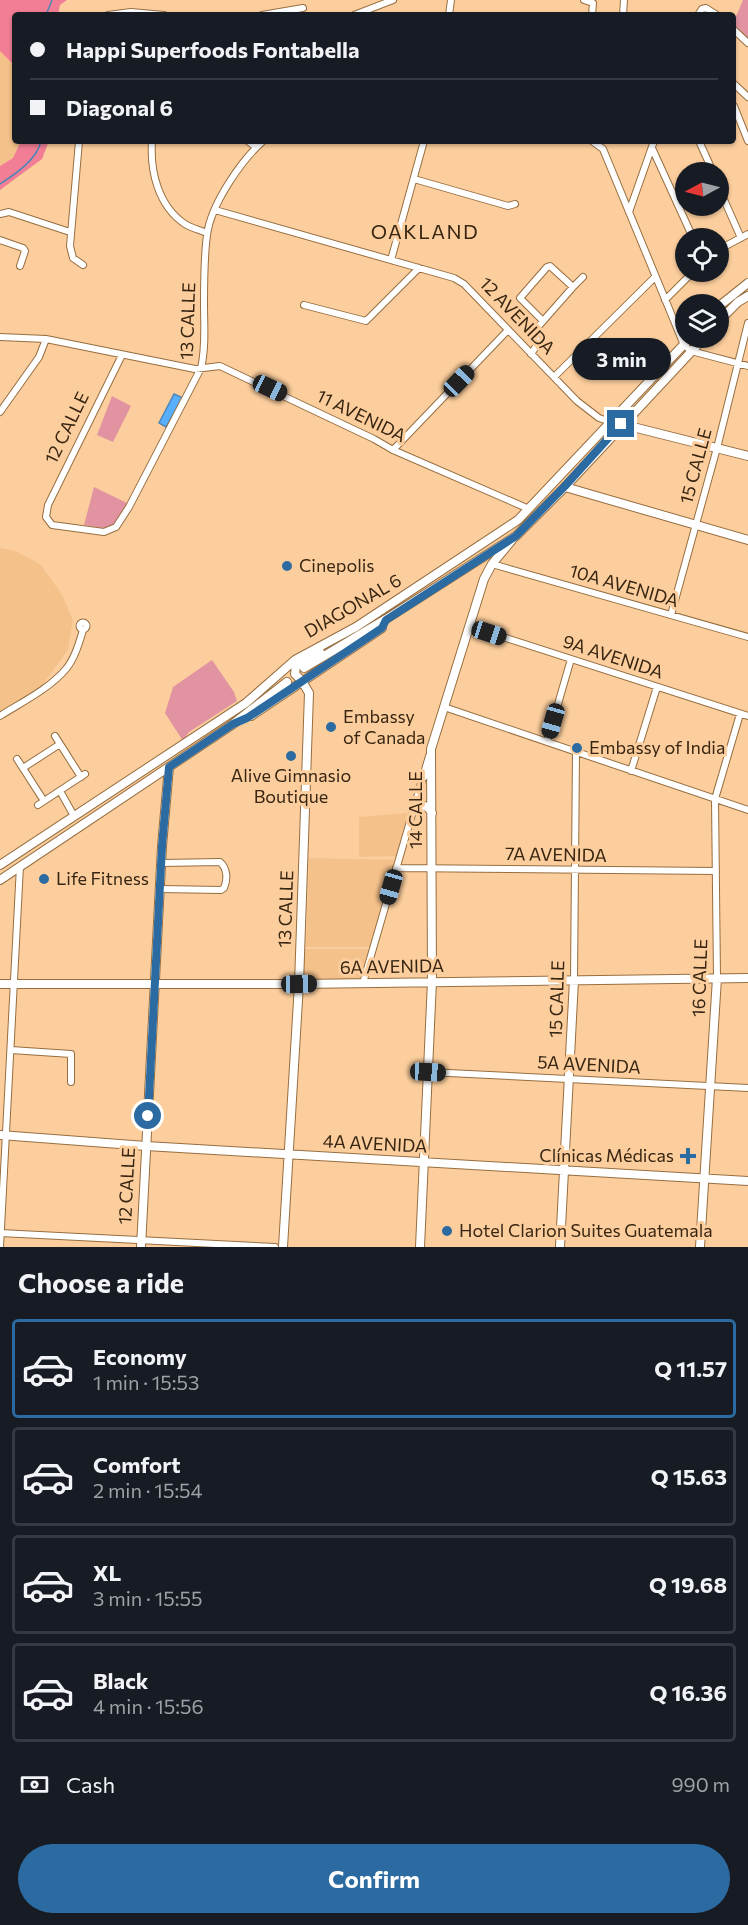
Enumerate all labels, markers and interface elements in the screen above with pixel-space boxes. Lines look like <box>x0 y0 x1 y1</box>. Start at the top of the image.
text: Happi Superfoods Fontabella <box>66 36 360 63</box>
text: Diagonal 6 <box>66 94 173 121</box>
north arrow <box>675 162 729 216</box>
map controls <box>675 162 729 348</box>
district label: OAKLAND <box>371 219 479 243</box>
button: locate <box>675 228 729 282</box>
street label: 12 AVENIDA <box>475 272 560 359</box>
street label: 13 CALLE <box>175 282 199 360</box>
button: layers <box>675 294 729 348</box>
callout: 3 min <box>572 337 670 379</box>
text: 3 min <box>596 347 647 371</box>
car <box>440 362 478 400</box>
car <box>250 372 290 404</box>
street label: 11 AVENIDA <box>313 384 410 446</box>
street label: 12 CALLE <box>39 388 93 467</box>
route end <box>607 410 634 437</box>
street label: 15 CALLE <box>674 425 716 506</box>
place label: Cinepolis <box>299 554 375 576</box>
marker: Cinepolis <box>280 559 294 573</box>
street label: 10A AVENIDA <box>567 559 682 611</box>
street label: DIAGONAL 6 <box>300 568 405 642</box>
car <box>469 619 509 647</box>
street label: 9A AVENIDA <box>560 629 666 683</box>
car <box>539 701 567 741</box>
place label: Embassy of Canada <box>343 705 425 748</box>
marker: Embassy of Canada <box>324 720 338 734</box>
place label: Embassy of India <box>589 736 725 758</box>
marker: Embassy of India <box>570 741 584 755</box>
marker: Alive Gimnasio Boutique <box>284 749 298 763</box>
place label: Alive Gimnasio Boutique <box>231 764 351 807</box>
street label: 14 CALLE <box>404 771 426 849</box>
street label: 7A AVENIDA <box>505 842 607 866</box>
place label: Life Fitness <box>56 867 149 889</box>
car <box>377 867 405 907</box>
street label: 13 CALLE <box>273 870 297 948</box>
marker: Life Fitness <box>37 872 51 886</box>
street label: 16 CALLE <box>687 939 711 1017</box>
street label: 6A AVENIDA <box>340 954 444 978</box>
street label: 15 CALLE <box>544 960 568 1038</box>
car <box>281 975 317 993</box>
street label: 5A AVENIDA <box>537 1050 641 1078</box>
car <box>410 1062 446 1082</box>
route start <box>134 1102 161 1129</box>
street label: 4A AVENIDA <box>322 1129 428 1157</box>
place label: Clínicas Médicas <box>539 1144 674 1166</box>
street label: 12 CALLE <box>113 1147 139 1225</box>
marker: Clínicas Médicas <box>679 1147 697 1165</box>
place label: Hotel Clarion Suites Guatemala <box>459 1219 713 1241</box>
marker: Hotel Clarion Suites Guatemala <box>440 1224 454 1238</box>
text: Choose a ride <box>18 1266 184 1299</box>
icon: car <box>21 1342 75 1396</box>
text: Economy <box>93 1343 187 1370</box>
text: Q 11.57 <box>654 1355 727 1382</box>
text: 1 min · 15:53 <box>93 1370 199 1394</box>
icon: car <box>21 1450 75 1504</box>
text: Comfort <box>93 1451 181 1478</box>
text: Q 15.63 <box>651 1463 727 1490</box>
text: 2 min · 15:54 <box>93 1478 203 1502</box>
icon: car <box>21 1558 75 1612</box>
text: XL <box>93 1559 121 1586</box>
text: Q 19.68 <box>649 1571 727 1598</box>
text: 3 min · 15:55 <box>93 1586 202 1610</box>
icon: car <box>21 1666 75 1720</box>
text: Black <box>93 1667 148 1694</box>
text: Q 16.36 <box>649 1679 727 1706</box>
text: 4 min · 15:56 <box>93 1694 204 1718</box>
icon: cash <box>18 1768 51 1801</box>
text: Cash <box>66 1771 115 1798</box>
text: 990 m <box>671 1772 730 1796</box>
button: Confirm <box>18 1844 730 1913</box>

